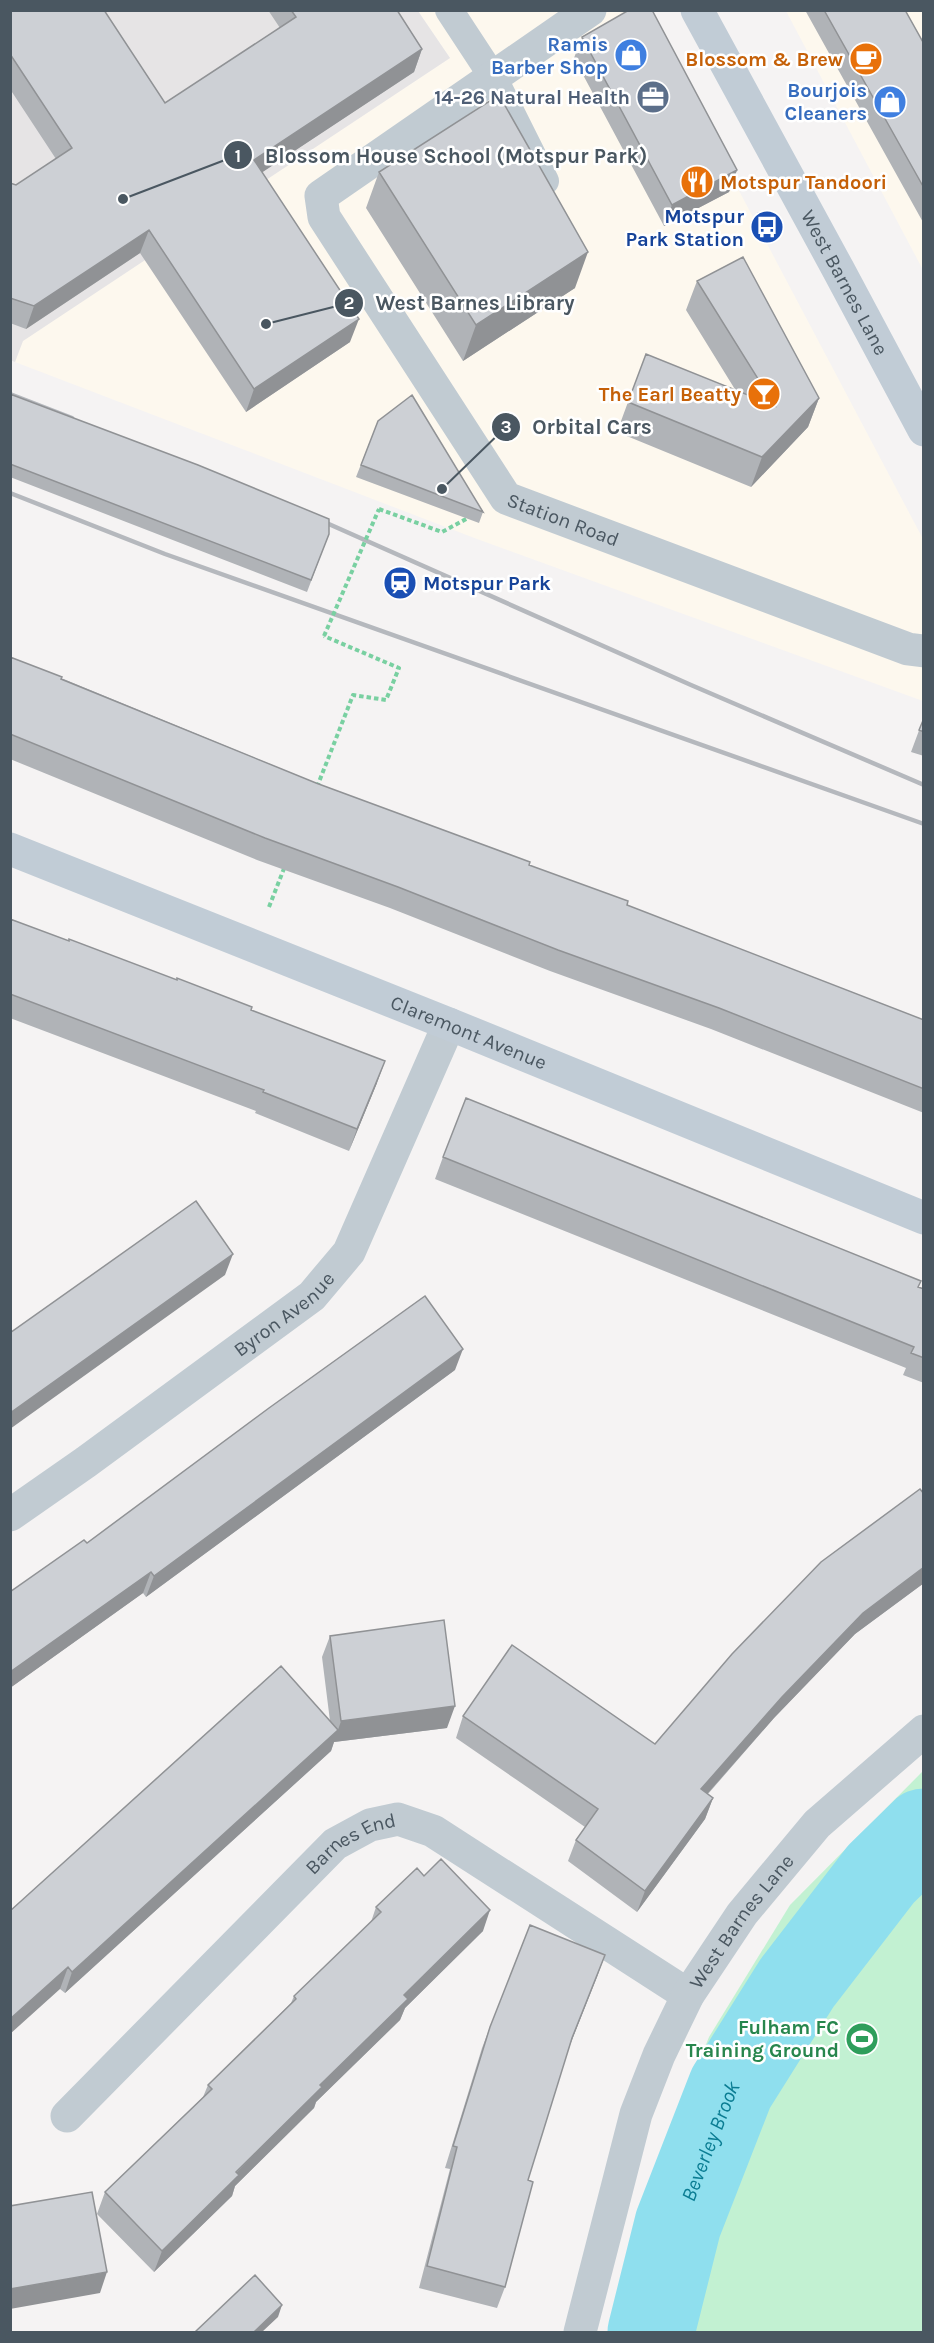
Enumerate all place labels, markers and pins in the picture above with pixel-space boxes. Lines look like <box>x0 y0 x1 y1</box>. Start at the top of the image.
place label: Ramis Barber Shop <box>491 33 608 79</box>
shop icon: Ramis Barber Shop <box>613 37 649 73</box>
cafe icon: Blossom & Brew <box>848 41 884 77</box>
place label: Blossom & Brew <box>685 48 843 71</box>
office icon: 14-26 Natural Health <box>635 79 671 115</box>
place label: Bourjois Cleaners <box>784 79 867 125</box>
shop icon: Bourjois Cleaners <box>872 84 908 120</box>
place label: 14-26 Natural Health <box>434 86 630 109</box>
callout: Blossom House School (Motspur Park) <box>223 136 660 175</box>
restaurant icon: Motspur Tandoori <box>679 164 715 200</box>
place label: Motspur Tandoori <box>720 171 887 194</box>
place label: Motspur Park Station <box>625 205 744 251</box>
bus stop icon: Motspur Park Station <box>749 209 785 245</box>
callout: West Barnes Library <box>334 283 587 322</box>
bar icon: The Earl Beatty <box>746 376 782 412</box>
place label: The Earl Beatty <box>599 383 741 406</box>
callout: Orbital Cars <box>491 407 664 446</box>
station icon: Motspur Park <box>382 565 418 601</box>
place label: Motspur Park <box>423 572 551 595</box>
place label: Fulham FC Training Ground <box>686 2016 839 2062</box>
sports icon: Fulham FC Training Ground <box>844 2021 880 2057</box>

